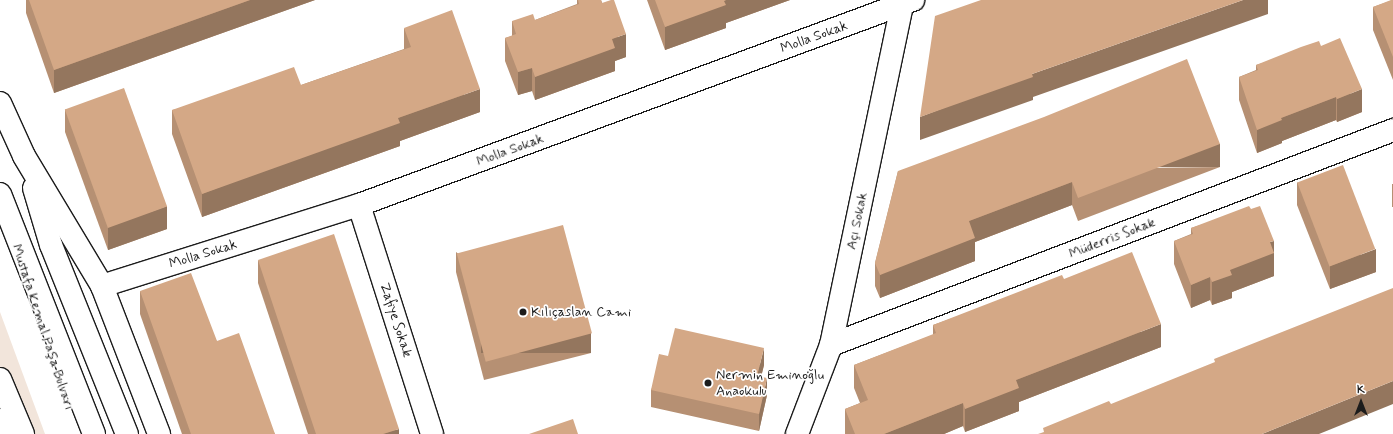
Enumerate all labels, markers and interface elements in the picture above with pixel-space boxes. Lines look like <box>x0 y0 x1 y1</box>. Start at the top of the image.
street label: Molla Sokak <box>778 17 850 57</box>
street label: Molla Sokak <box>474 130 546 170</box>
street label: Açı Sokak <box>843 191 871 251</box>
street label: Müderris Sokak <box>1066 214 1158 262</box>
street label: Molla Sokak <box>167 236 239 272</box>
street label: Mustafa Kemal Paşa Bulvarı <box>9 243 77 411</box>
street label: Zafiye Sokak <box>376 281 416 359</box>
place label: Kılıçaslan Cami <box>531 304 630 320</box>
marker: Kılıçaslan Cami <box>518 307 528 317</box>
place label: Nermin Eminoğlu Anaokulu <box>716 367 818 400</box>
marker: Nermin Eminoğlu Anaokulu <box>703 378 713 388</box>
north arrow <box>1341 382 1381 422</box>
text: K <box>1357 383 1365 397</box>

